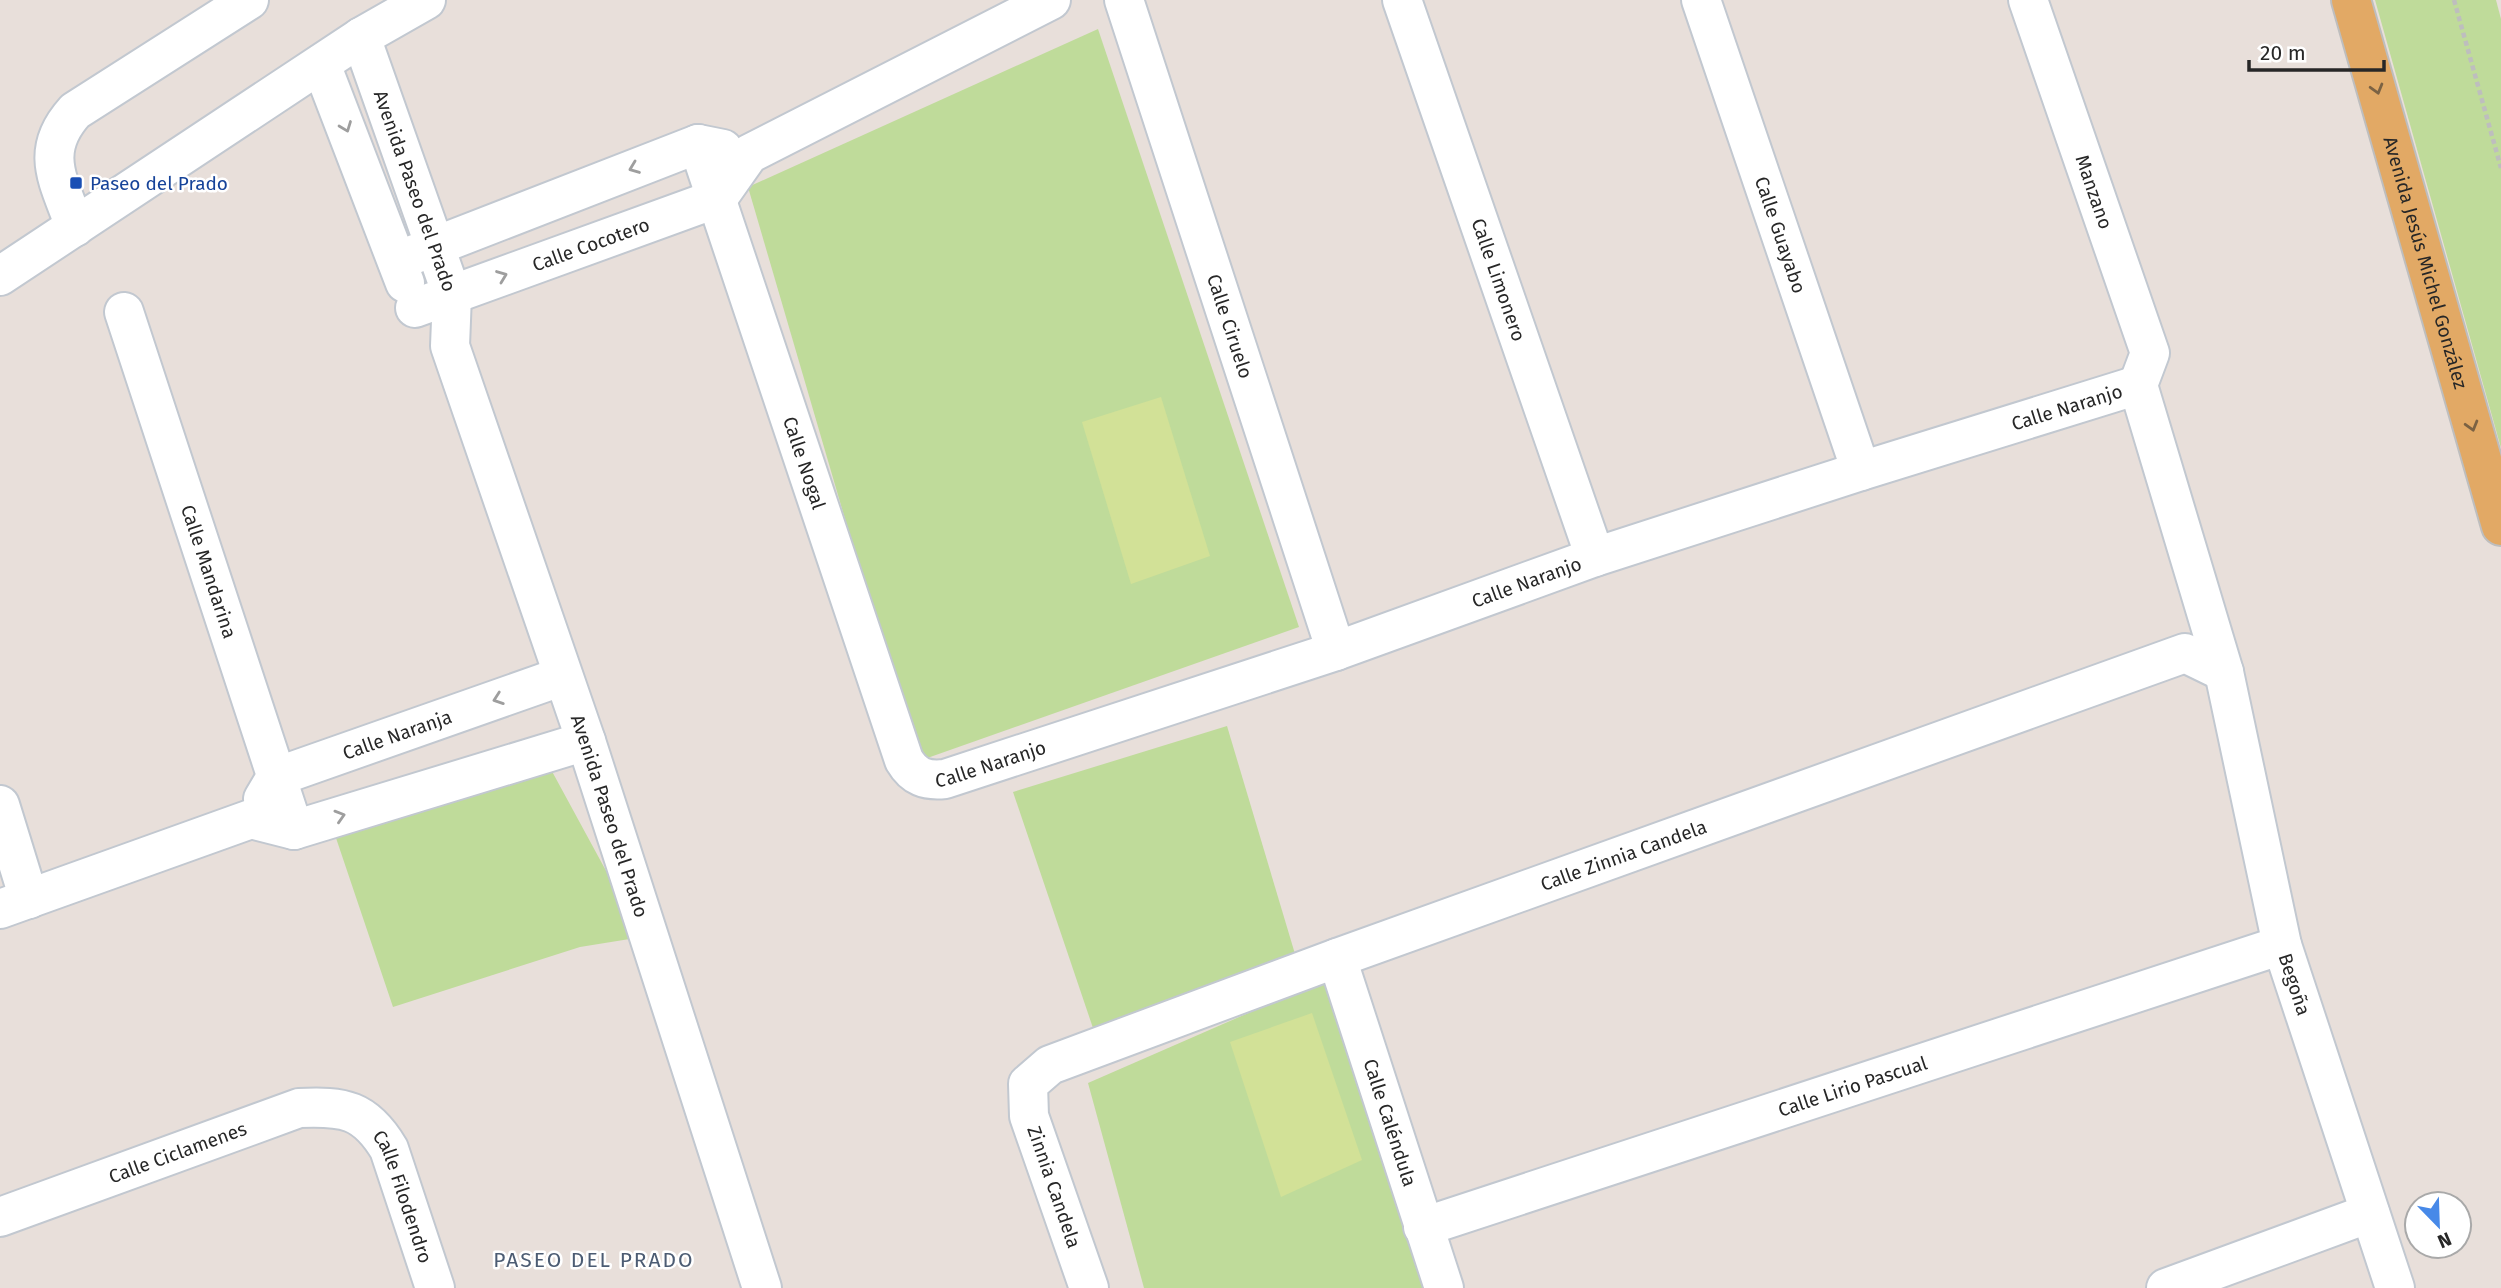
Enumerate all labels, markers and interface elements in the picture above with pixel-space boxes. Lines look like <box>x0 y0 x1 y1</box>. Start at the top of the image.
scale bar <box>2249 28 2384 72</box>
text: 20 m <box>2260 40 2306 66</box>
one-way arrow <box>2368 83 2383 95</box>
street label: Avenida Paseo del Prado <box>369 87 461 294</box>
one-way arrow <box>337 121 351 133</box>
street label: Avenida Jesús Michel González <box>2379 134 2473 391</box>
street label: Manzano <box>2071 152 2118 232</box>
one-way arrow <box>629 159 641 173</box>
place label: Paseo del Prado <box>90 172 228 195</box>
street label: Calle Guayabo <box>1750 173 1811 296</box>
marker: Paseo del Prado <box>68 175 84 191</box>
street label: Calle Cocotero <box>529 212 653 276</box>
street label: Calle Limonero <box>1467 215 1531 344</box>
one-way arrow <box>496 271 508 285</box>
street label: Calle Ciruelo <box>1202 271 1258 381</box>
street label: Calle Naranjo <box>2008 379 2125 435</box>
street label: Calle Nogal <box>778 413 831 512</box>
one-way arrow <box>2464 420 2479 432</box>
street label: Calle Mandarina <box>176 502 242 641</box>
street label: Calle Naranjo <box>1468 551 1584 612</box>
one-way arrow <box>493 690 505 704</box>
street label: Calle Naranja <box>339 705 455 764</box>
street label: Avenida Paseo del Prado <box>566 711 653 920</box>
street label: Calle Naranjo <box>935 735 1049 791</box>
one-way arrow <box>334 810 346 825</box>
street label: Calle Zinnia Candela <box>1537 815 1710 895</box>
street label: Begoña <box>2274 950 2316 1018</box>
street label: Calle Lirio Pascual <box>1775 1051 1930 1121</box>
street label: Calle Caléndula <box>1359 1056 1422 1189</box>
street label: Calle Ciclamenes <box>106 1117 250 1188</box>
street label: Zinnia Candela <box>1022 1123 1086 1251</box>
street label: Calle Filodendro <box>368 1125 437 1266</box>
north arrow <box>2403 1190 2473 1260</box>
text: N <box>2434 1227 2455 1253</box>
district label: PASEO DEL PRADO <box>493 1247 695 1273</box>

